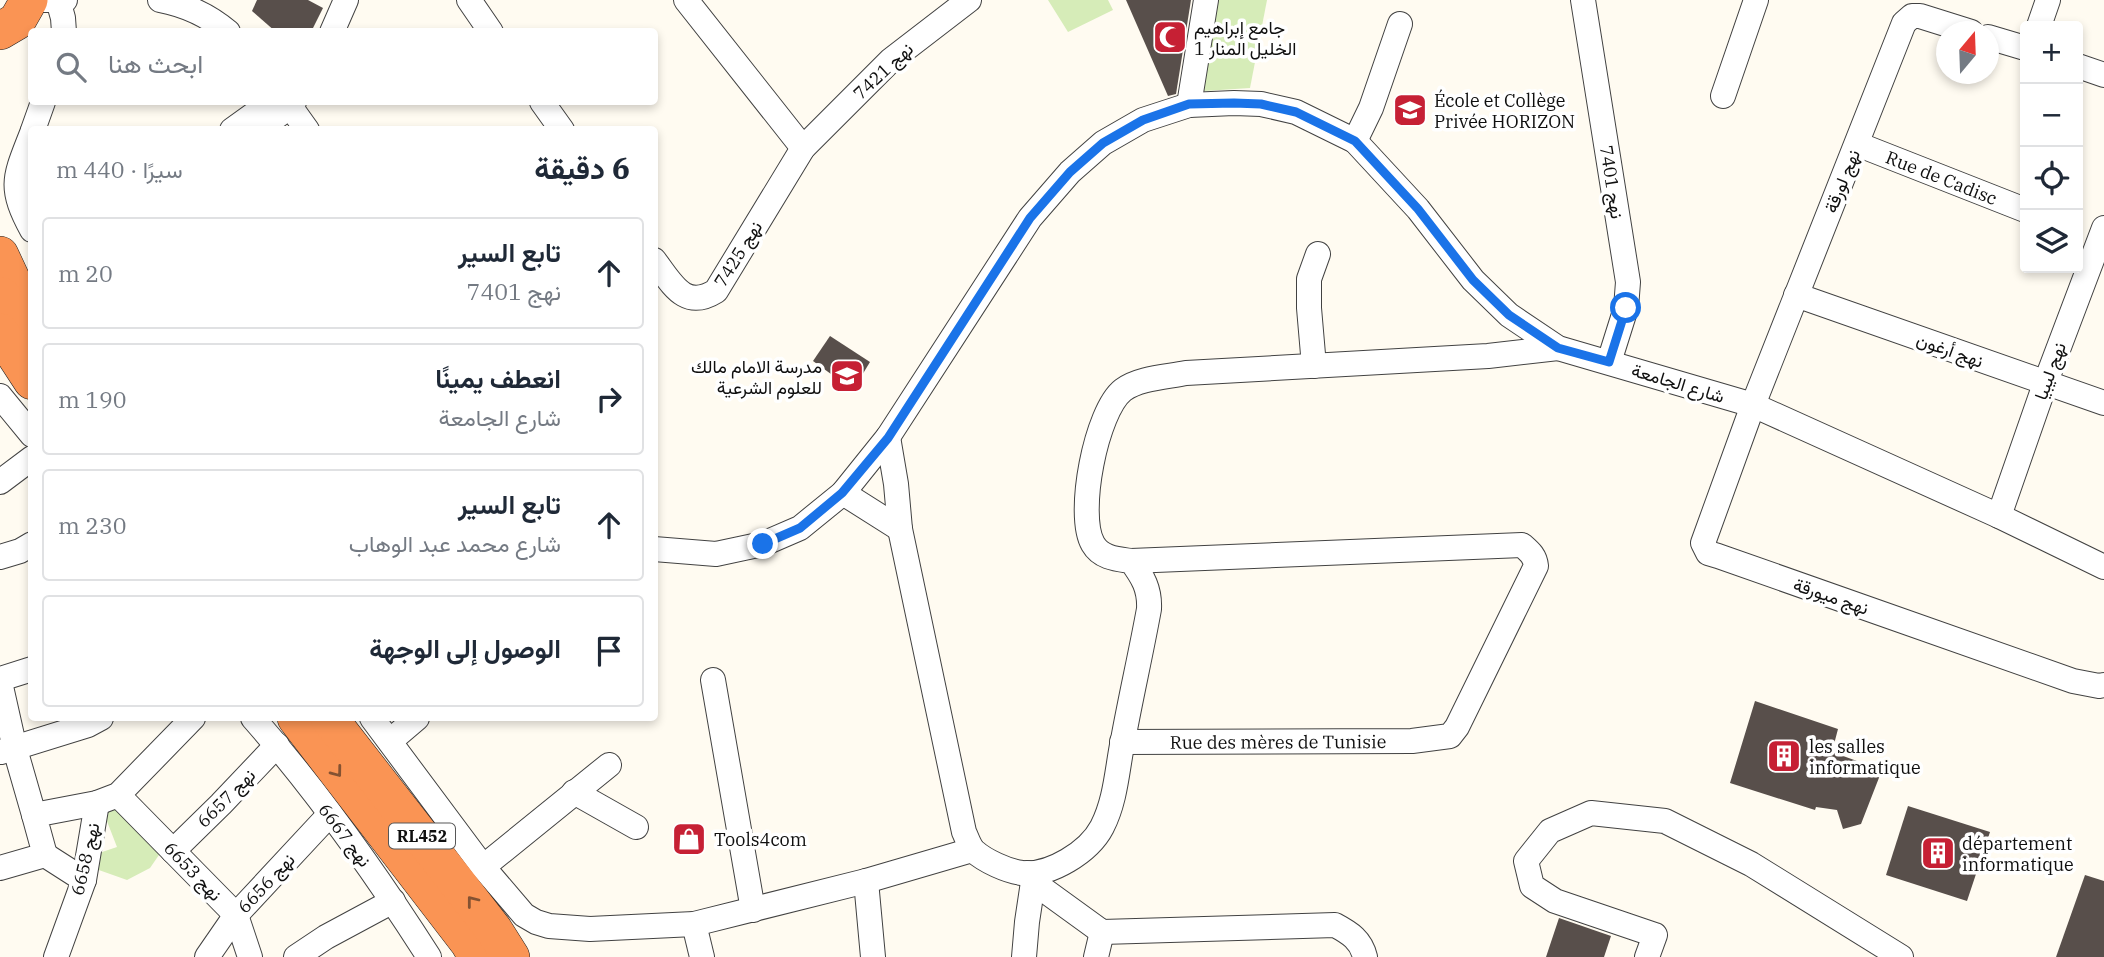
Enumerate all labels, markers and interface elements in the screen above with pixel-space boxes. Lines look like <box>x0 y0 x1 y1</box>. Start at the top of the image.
place label: جامع إبراهيم الخليل المنار 1 <box>1194 16 1296 60</box>
mosque icon: جامع إبراهيم الخليل المنار 1 <box>1151 18 1189 56</box>
north arrow <box>1936 21 1999 84</box>
map controls <box>2020 21 2083 273</box>
button: + <box>2020 21 2083 84</box>
search box <box>28 28 658 105</box>
street label: نهج 7421 <box>848 37 919 105</box>
text: ابحث هنا <box>108 46 203 80</box>
icon: search <box>52 48 90 86</box>
button: − <box>2020 84 2083 147</box>
place label: École et Collège Privée HORIZON <box>1434 89 1575 133</box>
school or university icon: École et Collège Privée HORIZON <box>1391 91 1429 129</box>
street label: نهج 7401 <box>1594 144 1629 220</box>
street label: Rue de Cadisc <box>1883 145 2001 210</box>
street label: نهج لورقة <box>1819 146 1866 216</box>
button: locate <box>2020 147 2083 210</box>
text: 6 دقيقة <box>534 148 630 187</box>
text: سيرًا · 440 m <box>56 154 183 184</box>
button: layers <box>2020 210 2083 273</box>
street label: نهج 7425 <box>709 217 768 292</box>
text: تابع السير <box>458 235 561 269</box>
icon: ahead <box>590 254 628 292</box>
text: 20 m <box>58 258 113 288</box>
text: نهج 7401 <box>467 276 561 306</box>
route start <box>1610 292 1641 323</box>
street label: نهج أرغون <box>1913 327 1986 374</box>
street label: نهج ليبيا <box>2029 339 2072 403</box>
place label: مدرسة الامام مالك للعلوم الشرعية <box>691 355 822 400</box>
school or university icon: مدرسة الامام مالك للعلوم الشرعية <box>828 357 866 395</box>
street label: شارع الجامعة <box>1628 358 1727 409</box>
text: انعطف يمينًا <box>435 361 561 395</box>
icon: right <box>590 380 628 418</box>
text: 190 m <box>58 384 127 414</box>
text: شارع الجامعة <box>438 402 561 432</box>
text: تابع السير <box>458 487 561 521</box>
icon: ahead <box>590 506 628 544</box>
text: 230 m <box>58 510 127 540</box>
text: شارع محمد عبد الوهاب <box>349 528 561 558</box>
route end <box>747 528 778 559</box>
street label: نهج ميورقة <box>1790 572 1872 621</box>
text: الوصول إلى الوجهة <box>369 631 561 665</box>
icon: arrive <box>590 632 628 670</box>
street label: Rue des mères de Tunisie <box>1170 730 1386 753</box>
place label: les salles informatique <box>1809 735 1921 779</box>
building icon: les salles informatique <box>1765 737 1803 775</box>
street label: نهج 6657 <box>192 764 261 833</box>
one-way arrow <box>329 764 341 776</box>
street label: نهج 6667 <box>313 799 376 872</box>
street label: نهج 6658 <box>65 820 105 898</box>
shop icon: Tools4com <box>670 820 708 858</box>
road number: RL452 <box>389 824 455 848</box>
place label: Tools4com <box>714 828 807 851</box>
place label: département informatique <box>1962 832 2074 876</box>
building icon: département informatique <box>1919 834 1957 872</box>
street label: نهج 6653 <box>158 836 227 906</box>
street label: نهج 6656 <box>232 848 300 919</box>
one-way arrow <box>468 896 481 909</box>

